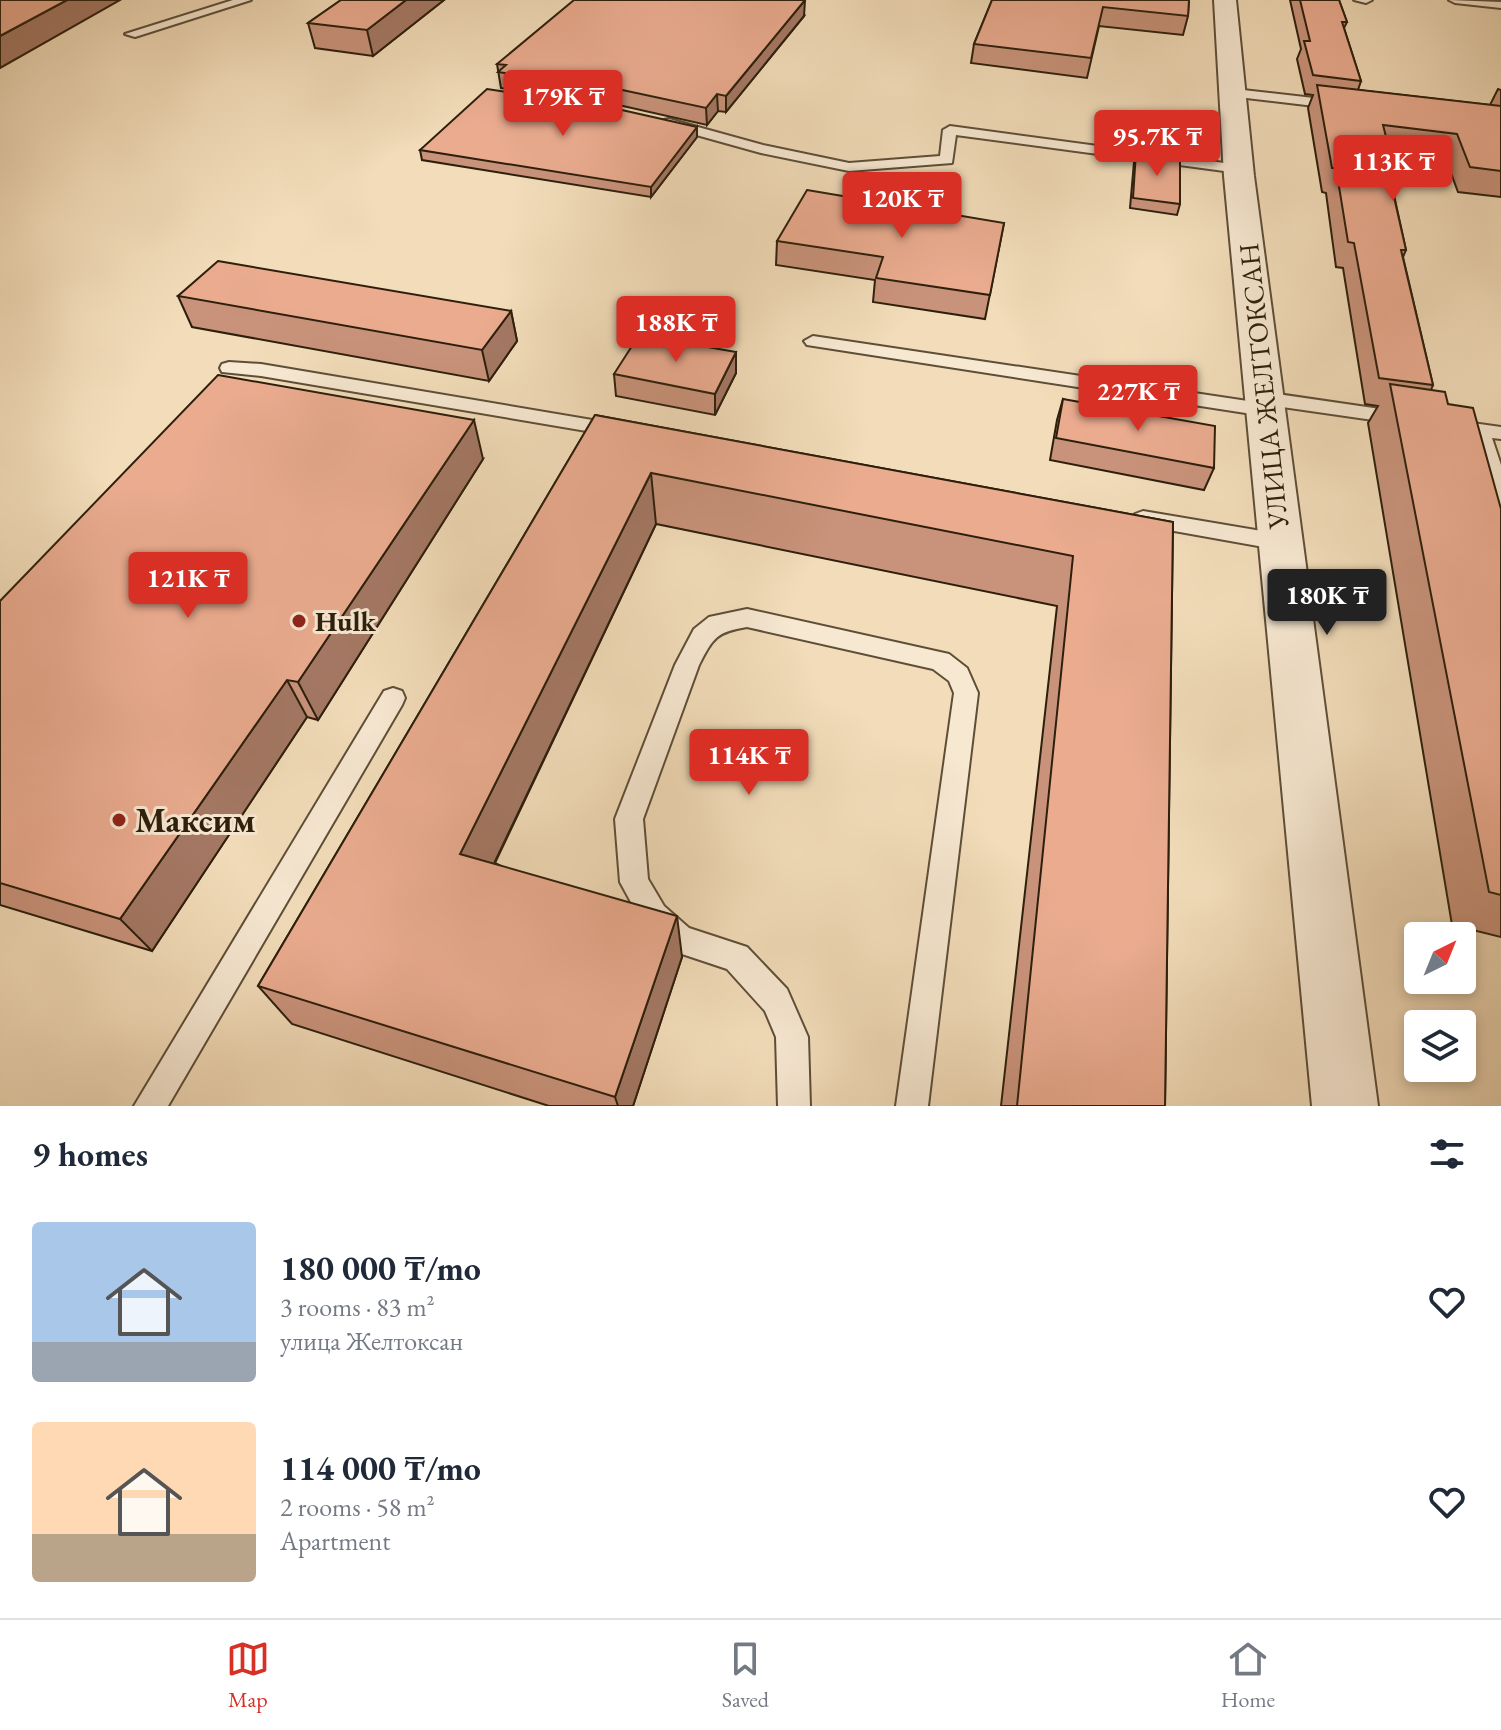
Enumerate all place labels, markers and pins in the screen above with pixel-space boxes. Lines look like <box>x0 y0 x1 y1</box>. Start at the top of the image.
pin: 179K ₸ <box>498 70 628 138</box>
pin: 95.7K ₸ <box>1083 110 1231 178</box>
pin: 113K ₸ <box>1328 135 1458 203</box>
pin: 120K ₸ <box>837 172 967 240</box>
pin: 188K ₸ <box>611 296 741 364</box>
pin: 227K ₸ <box>1073 365 1203 433</box>
pin: 121K ₸ <box>123 552 253 620</box>
pin: 180K ₸ <box>1262 569 1392 637</box>
place label: Hulk <box>315 603 376 639</box>
marker: Hulk <box>290 612 308 630</box>
pin: 114K ₸ <box>684 729 814 797</box>
place label: Максим <box>135 798 255 842</box>
marker: Максим <box>110 811 128 829</box>

